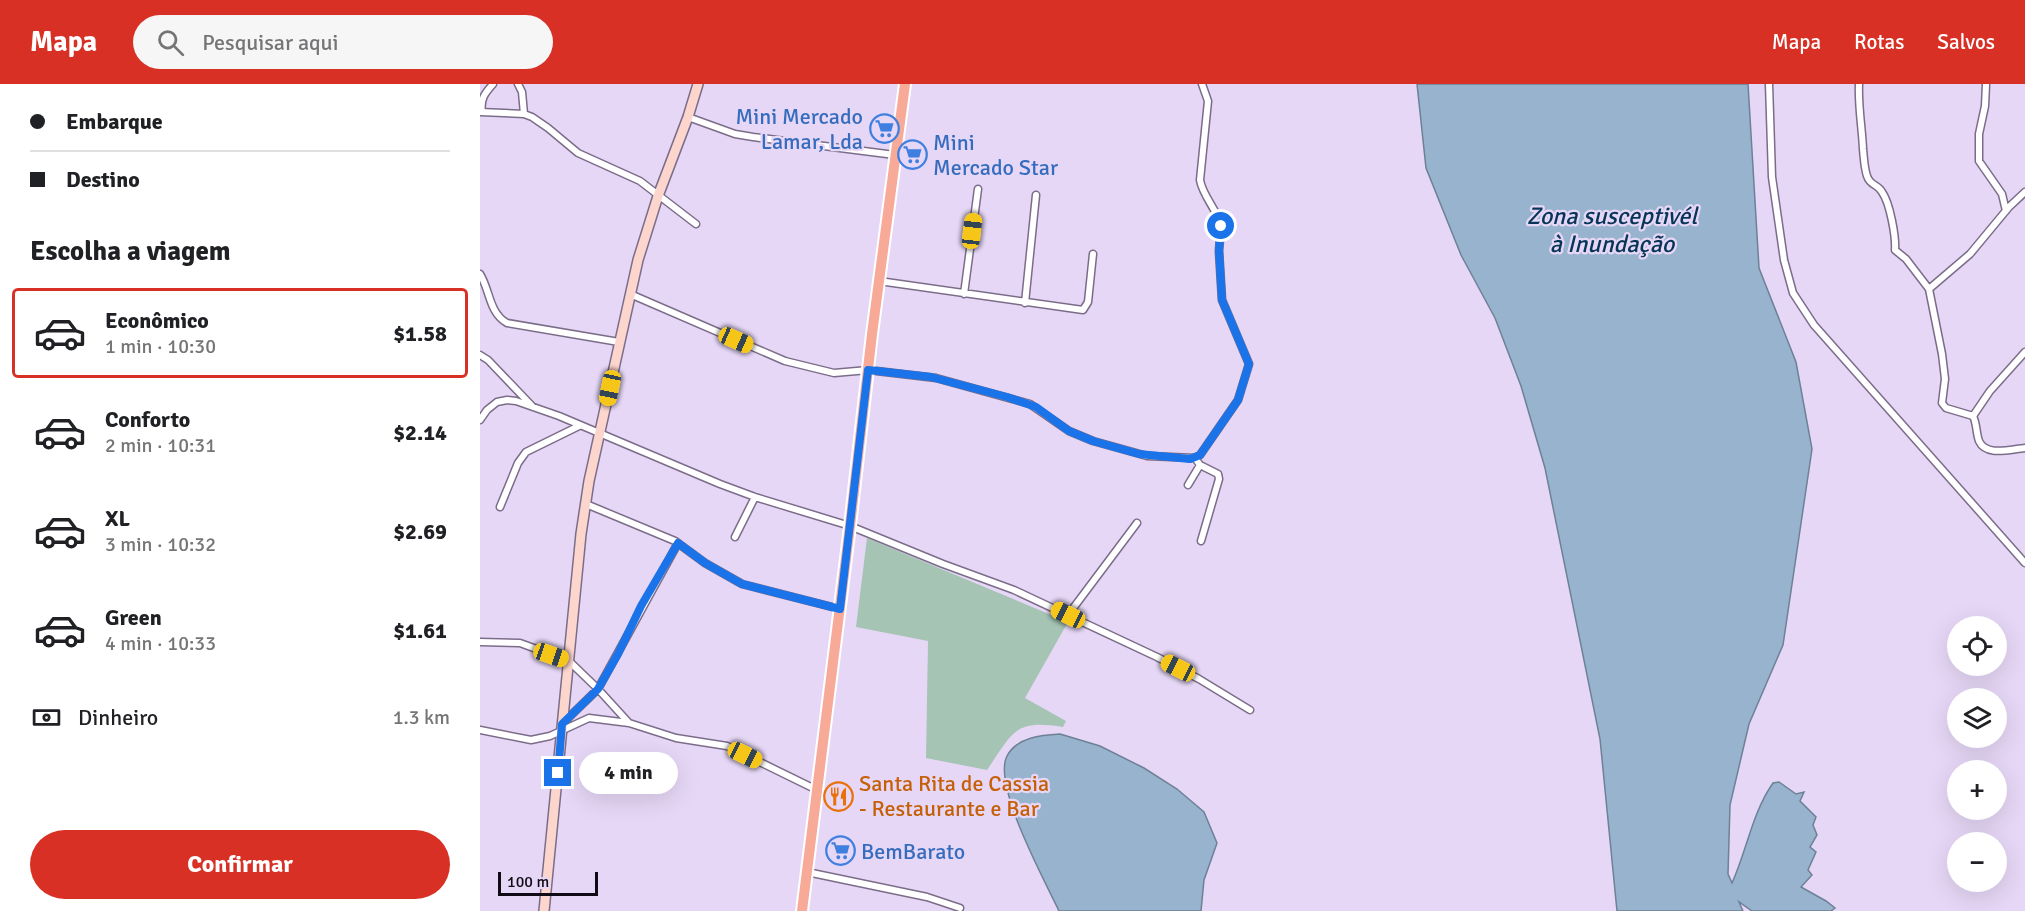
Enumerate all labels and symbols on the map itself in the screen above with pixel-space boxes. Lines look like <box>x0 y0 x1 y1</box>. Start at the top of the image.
place label: Mini Mercado Lamar, Lda <box>735 103 863 155</box>
supermarket icon: Mini Mercado Lamar, Lda <box>868 113 900 145</box>
place label: Mini Mercado Star <box>933 129 1058 181</box>
supermarket icon: Mini Mercado Star <box>896 139 928 171</box>
water label: Zona susceptivél à Inundação <box>1527 201 1699 259</box>
car <box>961 212 983 250</box>
route start <box>1207 212 1234 239</box>
car <box>716 324 756 356</box>
car <box>597 369 623 407</box>
car <box>1048 599 1088 631</box>
car <box>531 641 571 669</box>
car <box>1158 652 1198 684</box>
car <box>725 739 765 771</box>
callout: 4 min <box>579 752 678 794</box>
route end <box>544 759 571 786</box>
place label: Santa Rita de Cassia - Restaurante e Bar <box>859 770 1049 822</box>
restaurant icon: Santa Rita de Cassia - Restaurante e Bar <box>822 780 854 812</box>
supermarket icon: BemBarato <box>824 835 856 867</box>
place label: BemBarato <box>861 838 965 865</box>
scale bar <box>498 869 598 896</box>

